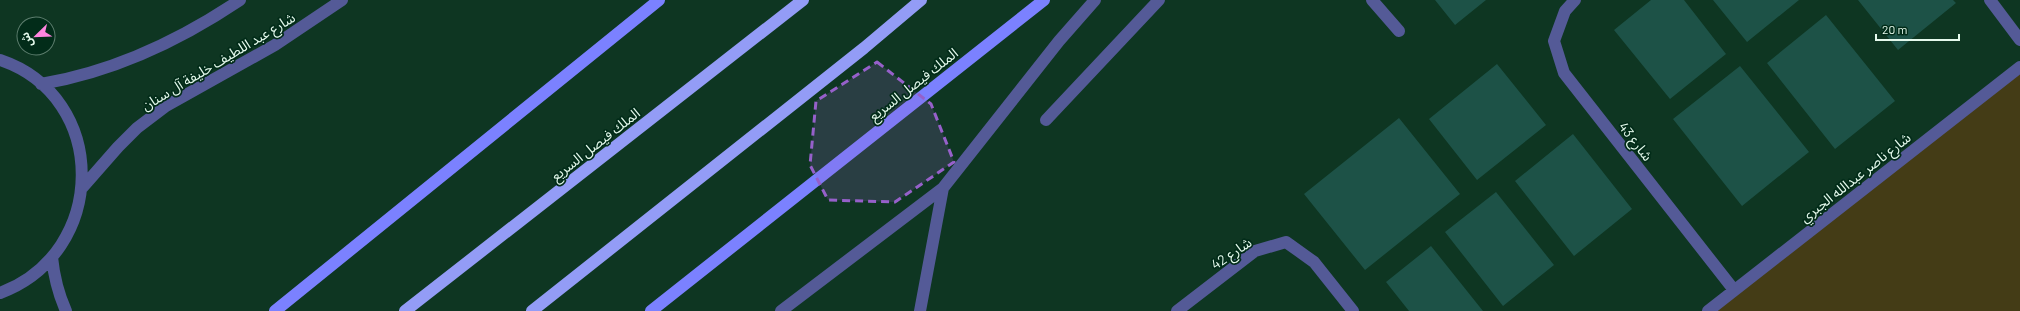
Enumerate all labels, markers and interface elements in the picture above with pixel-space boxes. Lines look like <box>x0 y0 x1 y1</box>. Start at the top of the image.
street label: شارع عبد اللطيف خليفة آل سنان <box>138 8 299 116</box>
north arrow <box>16 16 56 56</box>
scale bar <box>1876 16 1959 42</box>
text: 20 m <box>1882 22 1908 36</box>
text: ش <box>17 30 36 50</box>
street label: الملك فيصل السريع <box>865 44 963 126</box>
street label: الملك فيصل السريع <box>547 104 645 186</box>
street label: شارع 43 <box>1613 118 1657 166</box>
street label: شارع ناصر عبدالله الجبري <box>1796 128 1916 228</box>
street label: شارع 42 <box>1207 233 1256 275</box>

